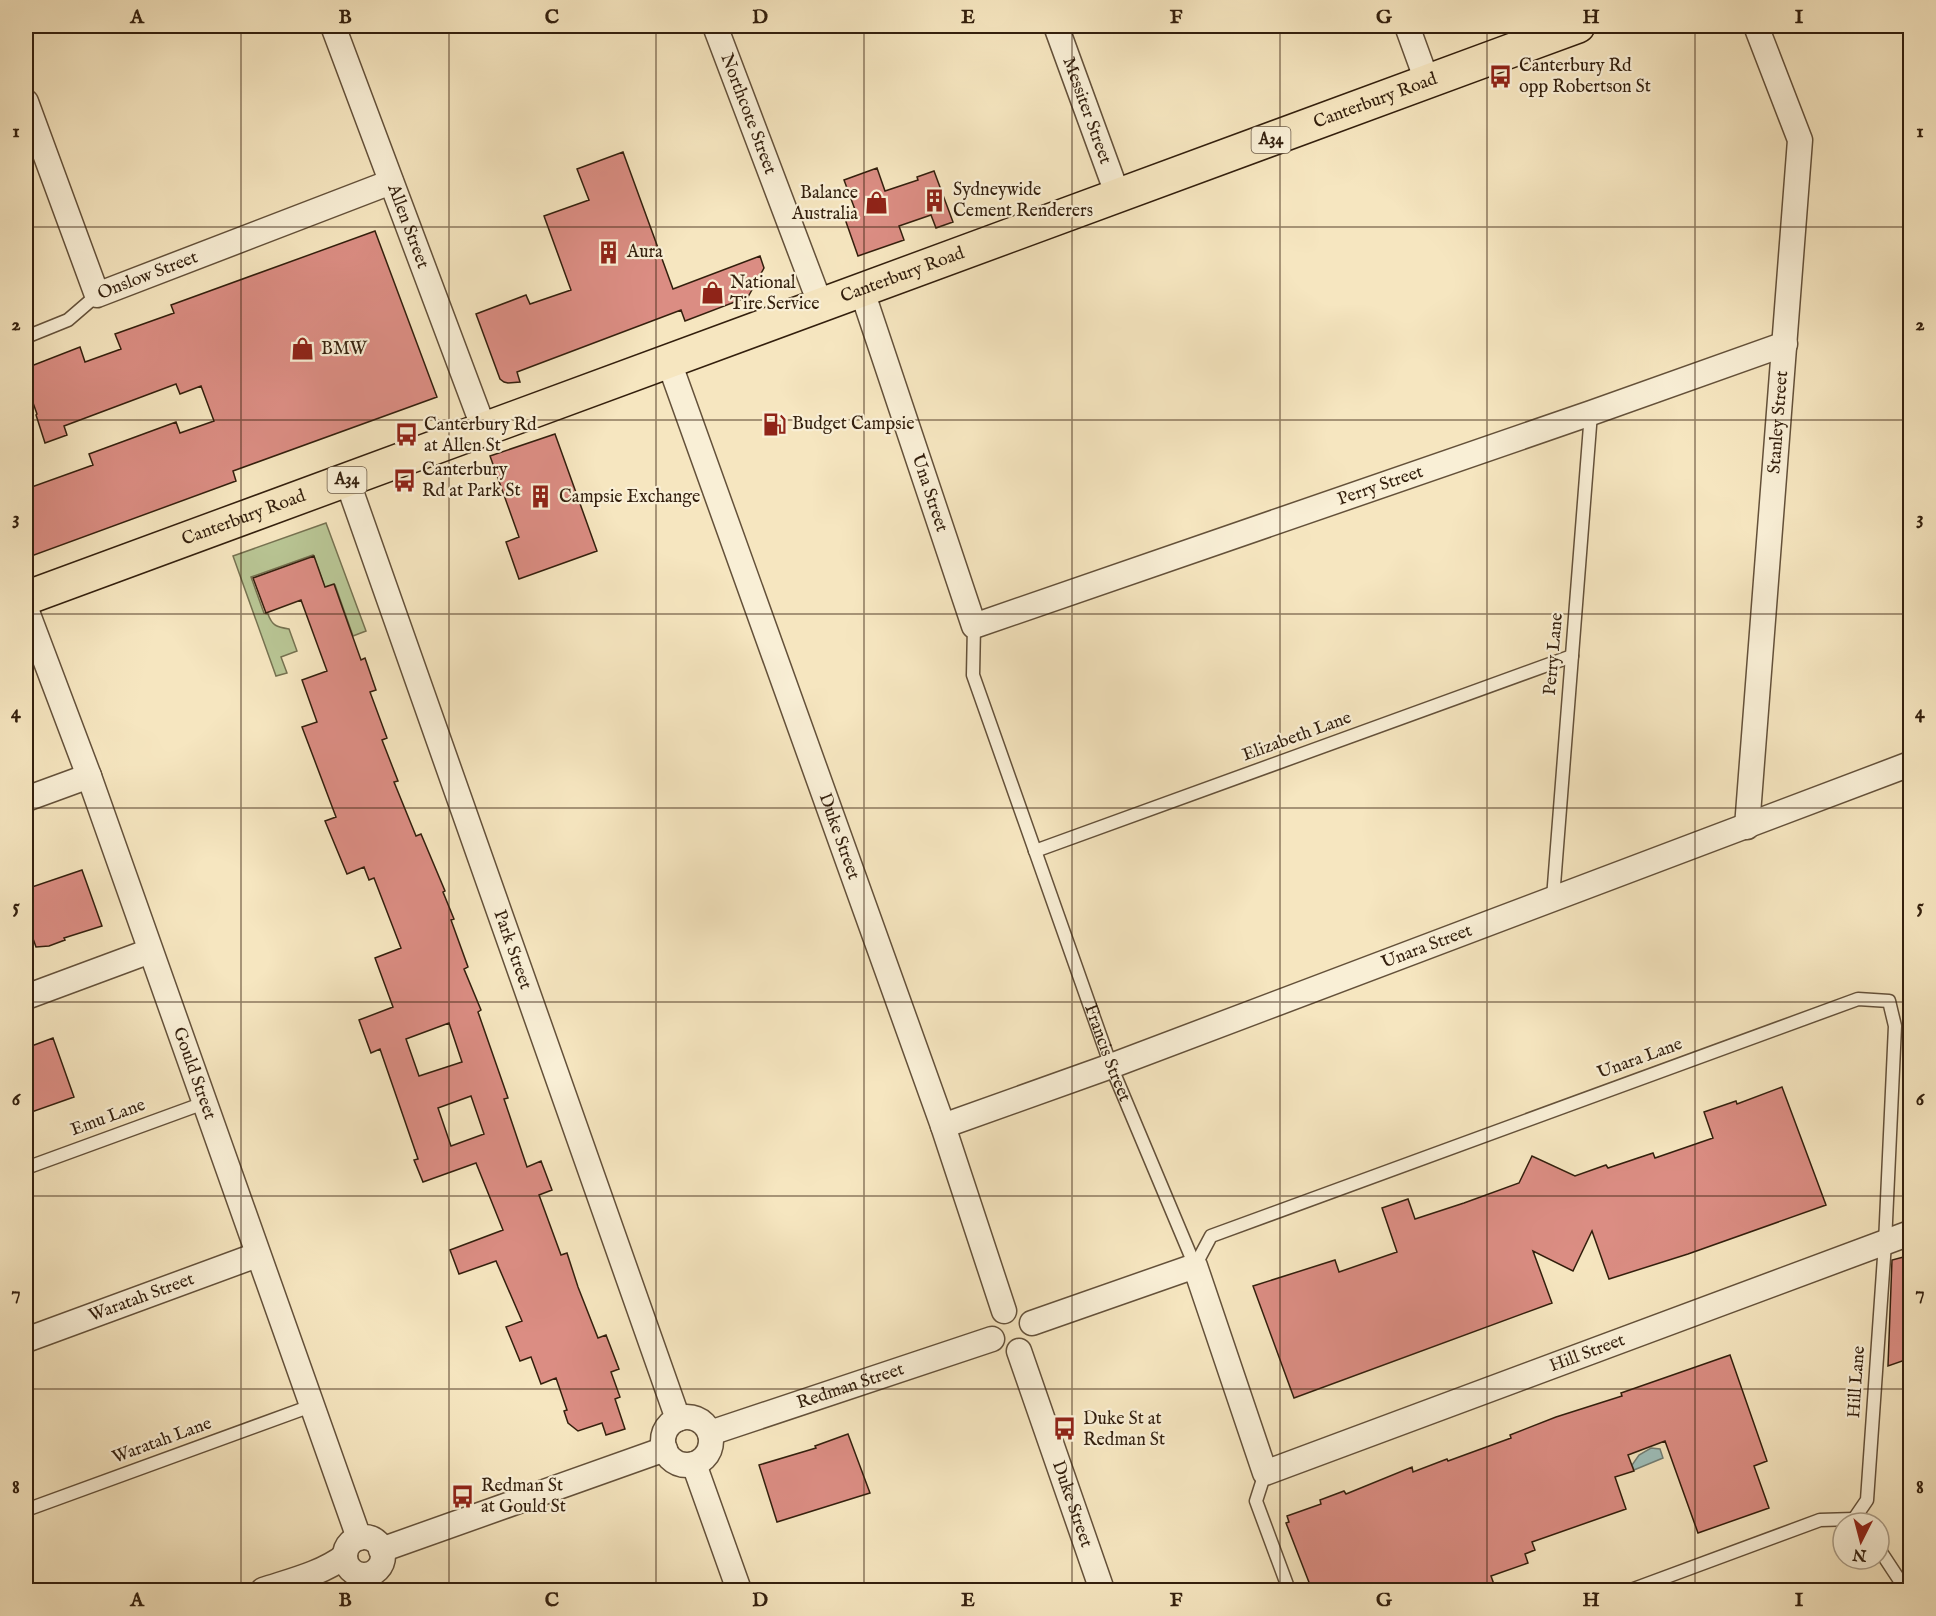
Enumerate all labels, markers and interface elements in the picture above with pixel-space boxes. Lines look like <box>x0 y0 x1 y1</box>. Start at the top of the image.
text: A <box>129 5 145 30</box>
text: B <box>338 5 352 30</box>
text: C <box>545 5 559 30</box>
text: D <box>752 5 768 30</box>
text: E <box>961 5 975 30</box>
text: F <box>1170 5 1183 30</box>
text: G <box>1376 5 1393 30</box>
text: H <box>1582 5 1600 30</box>
text: I <box>1795 5 1804 30</box>
street label: Northcote Street <box>715 50 782 178</box>
street label: Messiter Street <box>1057 54 1117 167</box>
place label: Canterbury Rd opp Robertson St <box>1519 55 1651 99</box>
bus stop icon: Canterbury Rd opp Robertson St <box>1488 63 1514 89</box>
street label: Canterbury Road <box>1310 67 1441 134</box>
text: 1 <box>12 119 20 144</box>
text: 1 <box>1916 119 1924 144</box>
road number: A34 <box>1252 127 1290 153</box>
place label: Sydneywide Cement Renderers <box>953 179 1093 223</box>
street label: Allen Street <box>381 180 434 272</box>
place label: Balance Australia <box>791 182 858 226</box>
building icon: Sydneywide Cement Renderers <box>922 187 948 213</box>
shop icon: Balance Australia <box>863 190 889 216</box>
building icon: Aura <box>596 239 622 265</box>
place label: Aura <box>626 241 663 264</box>
street label: Canterbury Road <box>837 242 968 308</box>
street label: Onslow Street <box>94 246 201 305</box>
place label: National Tire Service <box>730 272 820 316</box>
shop icon: National Tire Service <box>699 280 725 306</box>
text: 2 <box>11 312 21 337</box>
text: 2 <box>1915 312 1925 337</box>
shop icon: BMW <box>290 336 316 362</box>
place label: BMW <box>321 338 368 361</box>
street label: Stanley Street <box>1763 370 1794 475</box>
fuel station icon: Budget Campsie <box>761 411 787 437</box>
place label: Budget Campsie <box>792 413 915 436</box>
place label: Canterbury Rd at Allen St <box>424 414 537 458</box>
bus stop icon: Canterbury Rd at Allen St <box>393 422 419 448</box>
street label: Una Street <box>906 451 953 535</box>
place label: Canterbury Rd at Park St <box>422 459 521 503</box>
street label: Perry Street <box>1334 460 1426 511</box>
road number: A34 <box>328 467 366 493</box>
bus stop icon: Canterbury Rd at Park St <box>391 467 417 493</box>
street label: Canterbury Road <box>179 484 309 551</box>
building icon: Campsie Exchange <box>528 484 554 510</box>
place label: Campsie Exchange <box>559 486 700 509</box>
text: 3 <box>12 506 20 531</box>
text: 3 <box>1916 506 1924 531</box>
street label: Perry Lane <box>1539 612 1569 696</box>
text: 4 <box>11 700 22 725</box>
text: 4 <box>1915 700 1926 725</box>
street label: Elizabeth Lane <box>1239 707 1355 767</box>
street label: Duke Street <box>813 790 865 883</box>
text: 5 <box>12 894 20 919</box>
text: 5 <box>1916 894 1924 919</box>
street label: Park Street <box>488 907 537 993</box>
street label: Unara Street <box>1378 919 1475 974</box>
street label: Francis Street <box>1079 1001 1136 1105</box>
street label: Gould Street <box>167 1024 221 1123</box>
street label: Unara Lane <box>1594 1033 1686 1085</box>
text: 6 <box>12 1087 22 1112</box>
text: 6 <box>1916 1087 1926 1112</box>
street label: Emu Lane <box>67 1094 149 1142</box>
street label: Waratah Street <box>86 1268 197 1327</box>
text: 7 <box>11 1281 21 1306</box>
text: 7 <box>1915 1281 1925 1306</box>
street label: Hill Street <box>1546 1329 1628 1378</box>
street label: Hill Lane <box>1843 1345 1871 1419</box>
street label: Redman Street <box>794 1358 907 1415</box>
place label: Duke St at Redman St <box>1083 1408 1165 1452</box>
street label: Waratah Lane <box>109 1412 215 1470</box>
bus stop icon: Duke St at Redman St <box>1052 1416 1078 1442</box>
street label: Duke Street <box>1046 1458 1098 1550</box>
text: 8 <box>12 1475 20 1500</box>
place label: Redman St at Gould St <box>481 1475 566 1519</box>
text: 8 <box>1916 1475 1924 1500</box>
bus stop icon: Redman St at Gould St <box>450 1483 476 1509</box>
north arrow <box>1831 1511 1891 1571</box>
text: N <box>1852 1543 1869 1565</box>
text: A <box>129 1588 145 1613</box>
text: B <box>338 1588 352 1613</box>
text: C <box>545 1588 559 1613</box>
text: D <box>752 1588 768 1613</box>
text: E <box>961 1588 975 1613</box>
text: F <box>1170 1588 1183 1613</box>
text: G <box>1376 1588 1393 1613</box>
text: H <box>1582 1588 1600 1613</box>
text: I <box>1795 1588 1804 1613</box>

